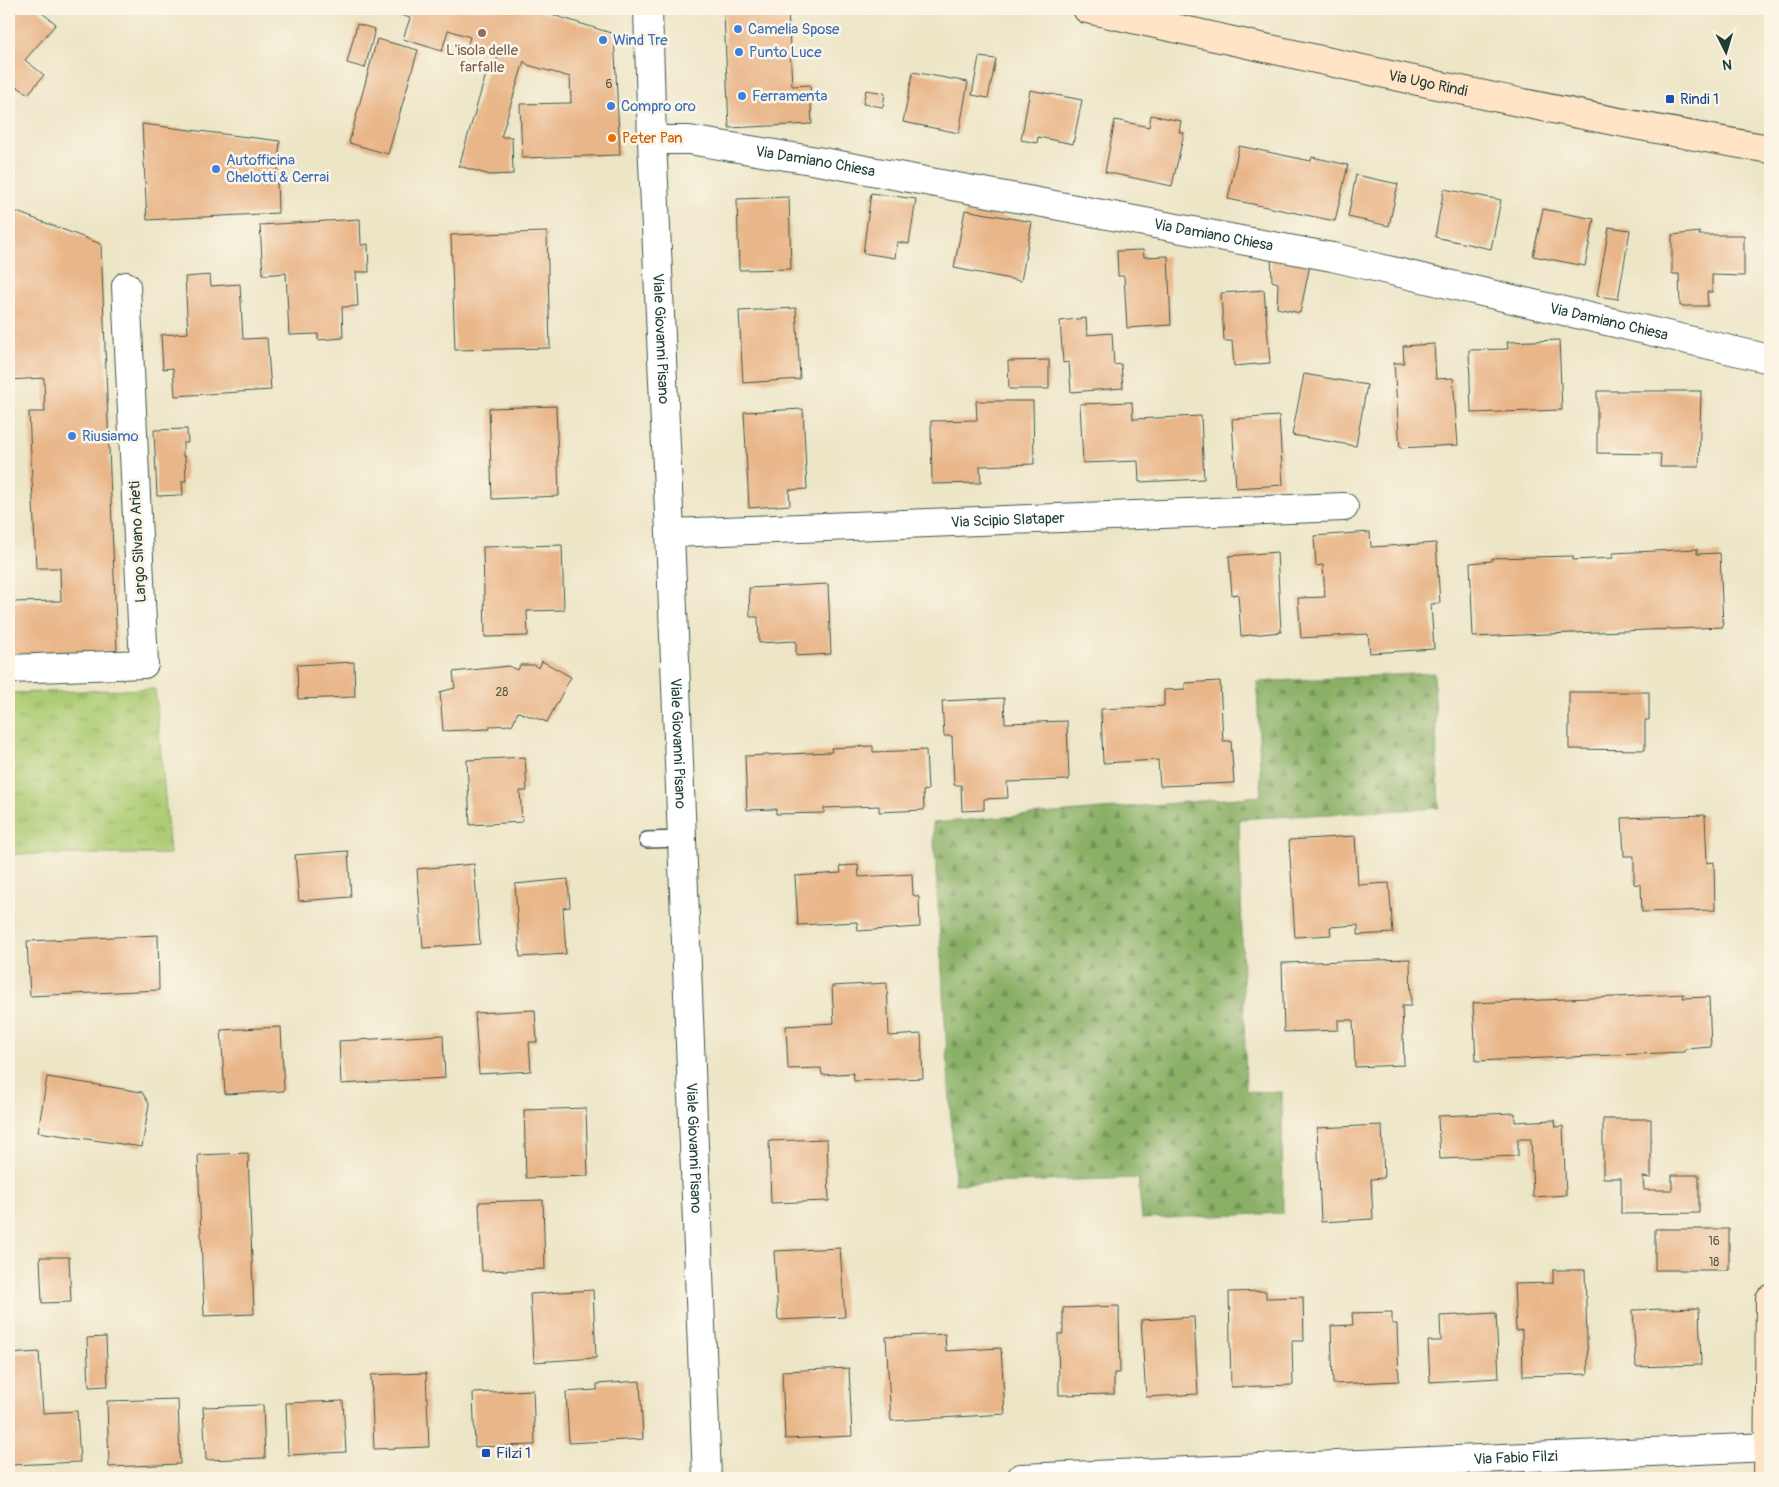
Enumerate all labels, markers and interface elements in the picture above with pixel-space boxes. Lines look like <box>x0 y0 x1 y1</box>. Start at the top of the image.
place label: Camelia Spose <box>748 20 840 39</box>
marker: Camelia Spose <box>732 23 744 35</box>
marker: L'isola delle farfalle <box>476 27 488 39</box>
north arrow <box>1702 28 1752 78</box>
place label: Wind Tre <box>613 31 668 50</box>
marker: Wind Tre <box>597 34 609 46</box>
place label: L'isola delle farfalle <box>446 41 519 77</box>
place label: Punto Luce <box>749 43 822 62</box>
marker: Punto Luce <box>733 46 745 58</box>
text: N <box>1722 56 1733 73</box>
street label: Via Ugo Rindi <box>1387 65 1470 101</box>
house number: 6 <box>606 77 613 92</box>
place label: Ferramenta <box>752 87 827 106</box>
marker: Ferramenta <box>736 90 748 102</box>
place label: Rindi 1 <box>1680 90 1719 109</box>
marker: Rindi 1 <box>1664 93 1676 105</box>
place label: Compro oro <box>621 97 696 116</box>
marker: Compro oro <box>605 100 617 112</box>
place label: Peter Pan <box>622 129 682 148</box>
marker: Peter Pan <box>606 132 618 144</box>
street label: Via Damiano Chiesa <box>754 142 877 181</box>
place label: Autofficina Chelotti & Cerrai <box>226 151 329 187</box>
marker: Autofficina Chelotti & Cerrai <box>210 163 222 175</box>
street label: Via Damiano Chiesa <box>1152 214 1275 255</box>
street label: Viale Giovanni Pisano <box>649 273 674 405</box>
street label: Via Damiano Chiesa <box>1548 299 1670 345</box>
place label: Riusiamo <box>82 427 139 446</box>
marker: Riusiamo <box>66 430 78 442</box>
street label: Largo Silvano Arieti <box>125 480 151 603</box>
street label: Via Scipio Slataper <box>951 508 1066 532</box>
street label: Viale Giovanni Pisano <box>666 678 690 809</box>
house number: 28 <box>496 685 508 700</box>
street label: Viale Giovanni Pisano <box>682 1082 706 1214</box>
house number: 16 <box>1708 1234 1720 1249</box>
house number: 18 <box>1709 1255 1719 1270</box>
place label: Filzi 1 <box>496 1444 531 1463</box>
street label: Via Fabio Filzi <box>1473 1446 1558 1469</box>
marker: Filzi 1 <box>480 1447 492 1459</box>

